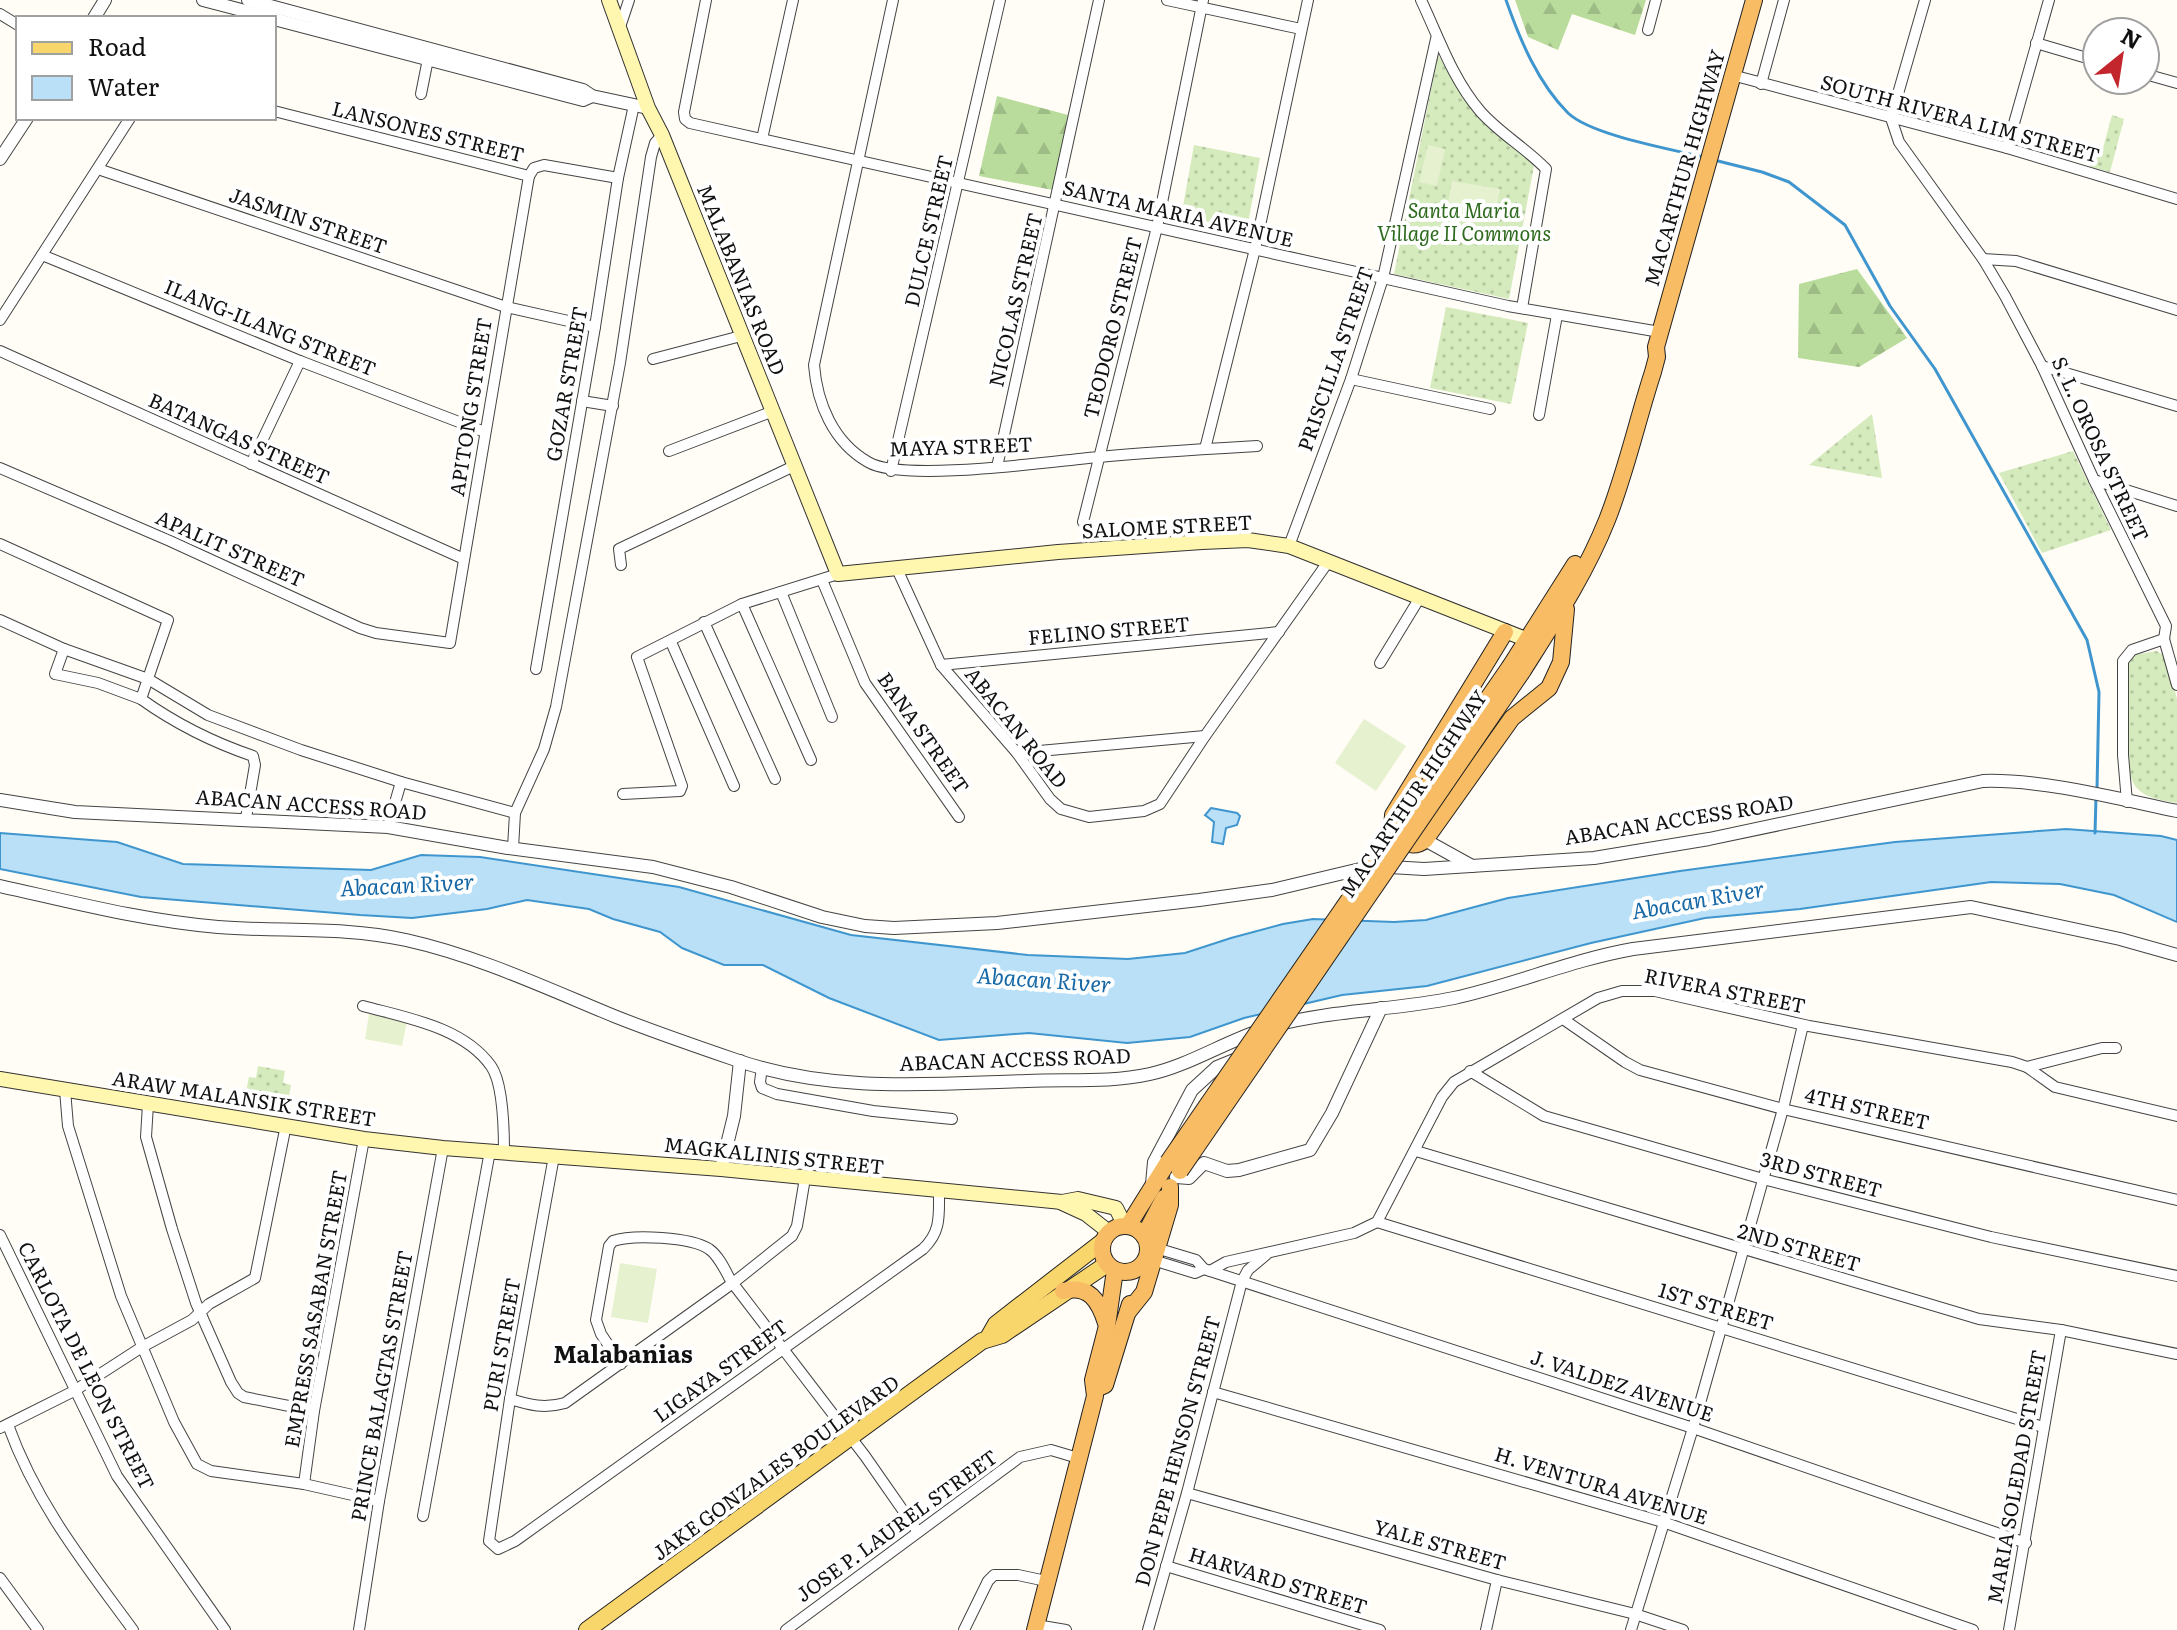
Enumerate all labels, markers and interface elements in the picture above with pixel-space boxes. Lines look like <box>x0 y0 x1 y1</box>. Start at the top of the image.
legend <box>16 16 276 120</box>
north arrow <box>2081 16 2161 96</box>
text: N <box>2116 18 2148 56</box>
text: Road <box>88 28 147 63</box>
street label: MACARTHUR HIGHWAY <box>1635 46 1731 289</box>
street label: SOUTH RIVERA LIM STREET <box>1818 65 2103 169</box>
text: Water <box>88 68 160 103</box>
street label: LANSONES STREET <box>329 92 528 168</box>
street label: DULCE STREET <box>895 152 959 309</box>
street label: SANTA MARIA AVENUE <box>1060 171 1297 253</box>
street label: JASMIN STREET <box>225 178 392 260</box>
street label: MALABANIAS ROAD <box>691 179 795 379</box>
park label: Santa Maria Village II Commons <box>1377 194 1551 247</box>
street label: NICOLAS STREET <box>979 210 1049 390</box>
street label: TEODORO STREET <box>1074 233 1148 422</box>
street label: PRISCILLA STREET <box>1288 262 1380 455</box>
street label: ILANG-ILANG STREET <box>160 270 381 382</box>
street label: GOZAR STREET <box>537 304 593 463</box>
street label: APITONG STREET <box>440 315 498 498</box>
street label: S. L. OROSA STREET <box>2046 351 2158 546</box>
street label: BATANGAS STREET <box>144 384 335 491</box>
street label: MAYA STREET <box>889 428 1033 463</box>
street label: APALIT STREET <box>151 501 310 593</box>
street label: SALOME STREET <box>1081 506 1253 544</box>
street label: FELINO STREET <box>1027 607 1191 651</box>
street label: ABACAN ROAD <box>959 659 1076 794</box>
street label: BANA STREET <box>871 665 978 799</box>
street label: MACARTHUR HIGHWAY <box>1331 683 1493 903</box>
street label: ABACAN ACCESS ROAD <box>195 780 428 826</box>
street label: ABACAN ACCESS ROAD <box>1562 785 1795 851</box>
water label: Abacan River <box>339 864 475 904</box>
water label: Abacan River <box>1629 871 1767 926</box>
water label: Abacan River <box>976 957 1112 1000</box>
street label: RIVERA STREET <box>1642 959 1809 1019</box>
street label: ABACAN ACCESS ROAD <box>899 1039 1131 1077</box>
street label: ARAW MALANSIK STREET <box>110 1061 378 1133</box>
street label: 4TH STREET <box>1802 1078 1933 1136</box>
street label: MAGKALINIS STREET <box>663 1128 886 1180</box>
street label: 3RD STREET <box>1757 1142 1886 1204</box>
street label: EMPRESS SASABAN STREET <box>275 1168 353 1450</box>
street label: 2ND STREET <box>1735 1214 1865 1278</box>
street label: CARLOTA DE LEON STREET <box>12 1236 164 1494</box>
street label: PRINCE BALAGTAS STREET <box>341 1248 419 1524</box>
street label: 1ST STREET <box>1655 1273 1778 1337</box>
street label: PURI STREET <box>474 1275 527 1414</box>
street label: LIGAYA STREET <box>646 1310 793 1428</box>
street label: DON PEPE HENSON STREET <box>1125 1312 1227 1589</box>
district label: Malabanias <box>553 1335 693 1370</box>
street label: J. VALDEZ AVENUE <box>1527 1340 1718 1428</box>
street label: MARIA SOLEDAD STREET <box>1978 1347 2052 1606</box>
street label: JAKE GONZALES BOULEVARD <box>645 1366 905 1566</box>
street label: H. VENTURA AVENUE <box>1491 1437 1712 1531</box>
street label: JOSE P. LAUREL STREET <box>789 1441 1003 1608</box>
street label: YALE STREET <box>1371 1510 1510 1576</box>
street label: HARVARD STREET <box>1186 1538 1372 1621</box>

